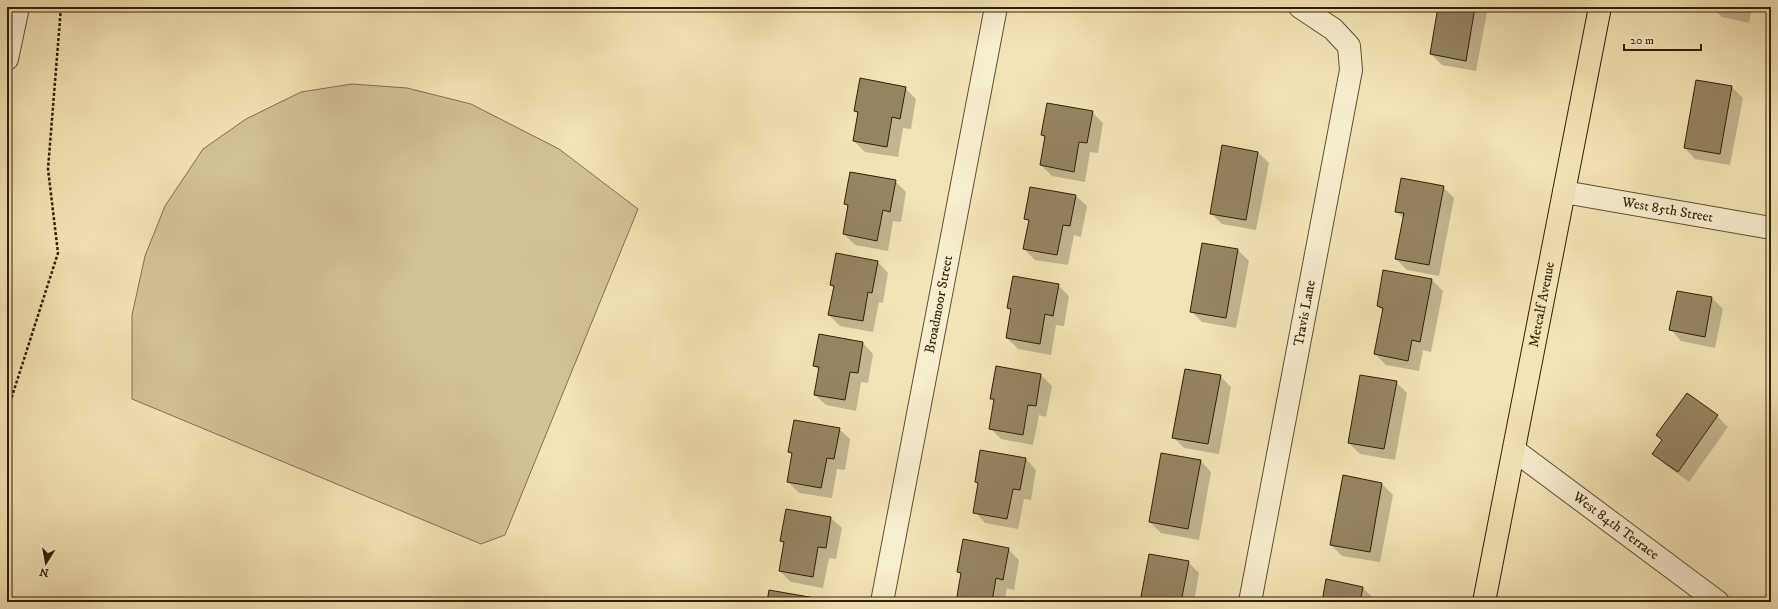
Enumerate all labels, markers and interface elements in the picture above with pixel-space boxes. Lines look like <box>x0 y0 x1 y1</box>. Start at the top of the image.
scale bar <box>1624 26 1701 52</box>
text: 20 m <box>1630 33 1654 48</box>
street label: West 85th Street <box>1620 193 1715 227</box>
street label: Broadmoor Street <box>921 254 957 355</box>
street label: Metcalf Avenue <box>1525 260 1559 349</box>
street label: Travis Lane <box>1290 278 1320 348</box>
street label: West 84th Terrace <box>1568 487 1663 564</box>
north arrow <box>26 543 66 583</box>
text: N <box>39 564 50 580</box>

